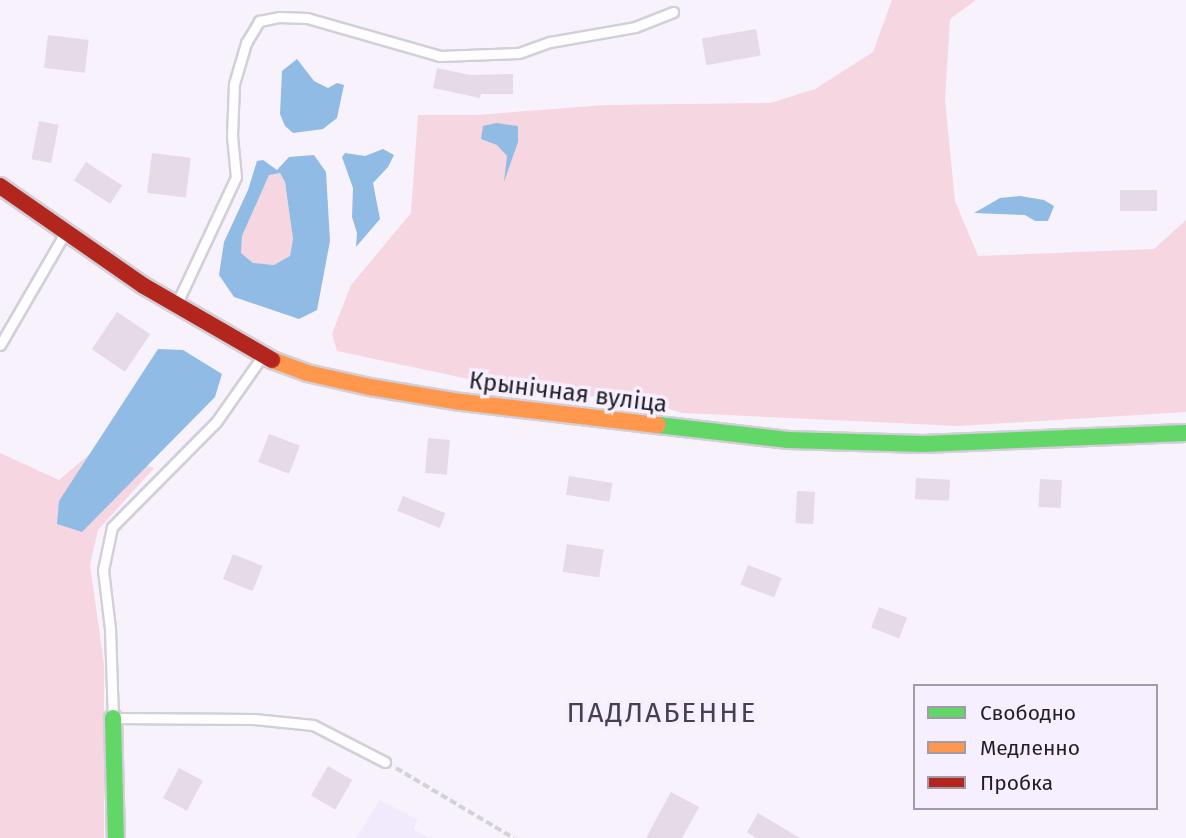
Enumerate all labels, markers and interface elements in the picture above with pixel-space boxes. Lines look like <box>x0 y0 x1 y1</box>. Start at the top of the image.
street label: Крынічная вуліца <box>467 367 669 419</box>
legend <box>913 684 1158 810</box>
district label: ПАДЛАБЕННЕ <box>568 696 756 730</box>
text: Свободно <box>980 700 1076 726</box>
text: Медленно <box>980 735 1080 761</box>
text: Пробка <box>980 770 1053 796</box>

